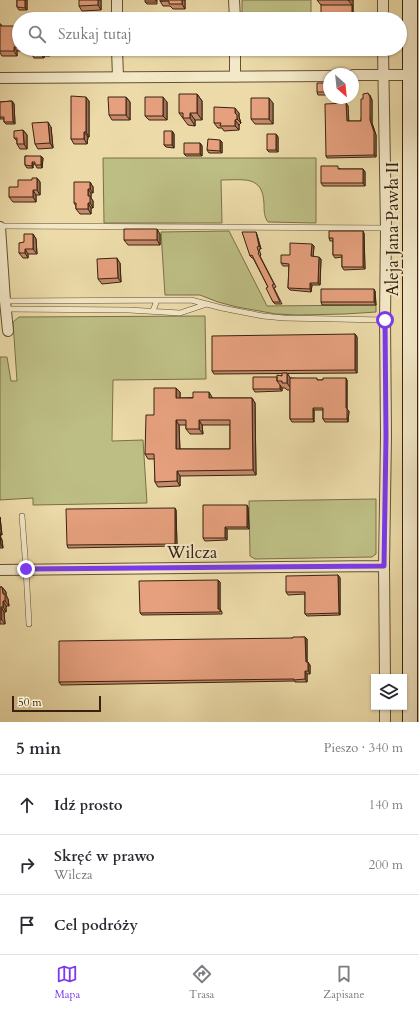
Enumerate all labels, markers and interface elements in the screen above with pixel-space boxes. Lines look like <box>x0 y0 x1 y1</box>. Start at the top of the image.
search box <box>12 12 407 56</box>
icon: search <box>26 23 48 45</box>
text: Szukaj tutaj <box>58 24 132 44</box>
north arrow <box>323 68 359 104</box>
street label: Aleja Jana Pawła II <box>381 161 404 296</box>
route start <box>376 311 394 329</box>
street label: Wilcza <box>166 541 218 564</box>
route end <box>17 560 35 578</box>
map controls <box>371 674 407 710</box>
button: layers <box>371 674 407 710</box>
scale bar <box>12 694 101 713</box>
text: 50 m <box>18 695 42 710</box>
text: 5 min <box>16 737 61 760</box>
text: Pieszo · 340 m <box>324 739 403 757</box>
icon: ahead <box>16 794 38 816</box>
text: Idź prosto <box>54 795 122 815</box>
text: 140 m <box>369 796 403 814</box>
text: Skręć w prawo <box>54 846 155 866</box>
icon: right <box>16 854 38 876</box>
text: 200 m <box>369 856 403 874</box>
text: Wilcza <box>54 866 93 884</box>
icon: arrive <box>16 914 38 936</box>
text: Cel podróży <box>54 915 138 935</box>
tab: Mapa <box>54 963 80 1002</box>
tab: Trasa <box>189 963 214 1002</box>
tab: Zapisane <box>323 963 365 1002</box>

